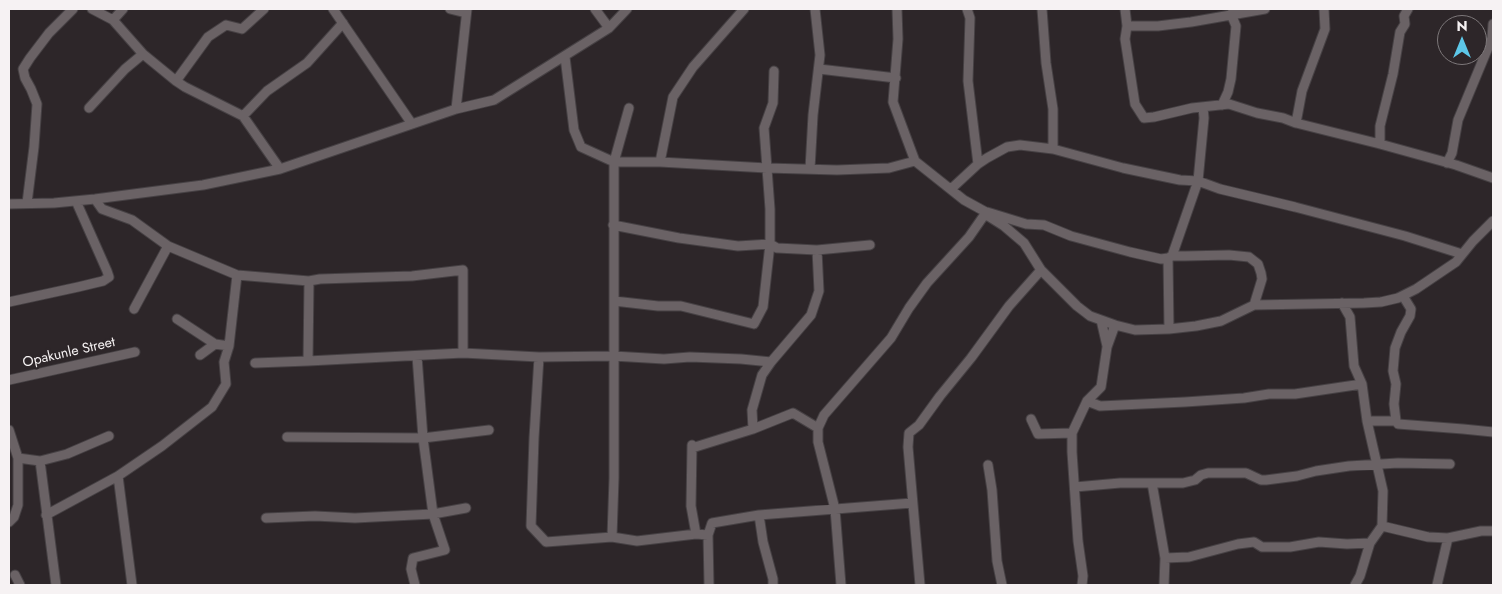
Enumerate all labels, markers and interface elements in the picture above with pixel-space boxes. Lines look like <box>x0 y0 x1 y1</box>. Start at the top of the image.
north arrow <box>1437 15 1487 65</box>
text: N <box>1456 16 1468 36</box>
street label: Opakunle Street <box>21 334 117 372</box>

